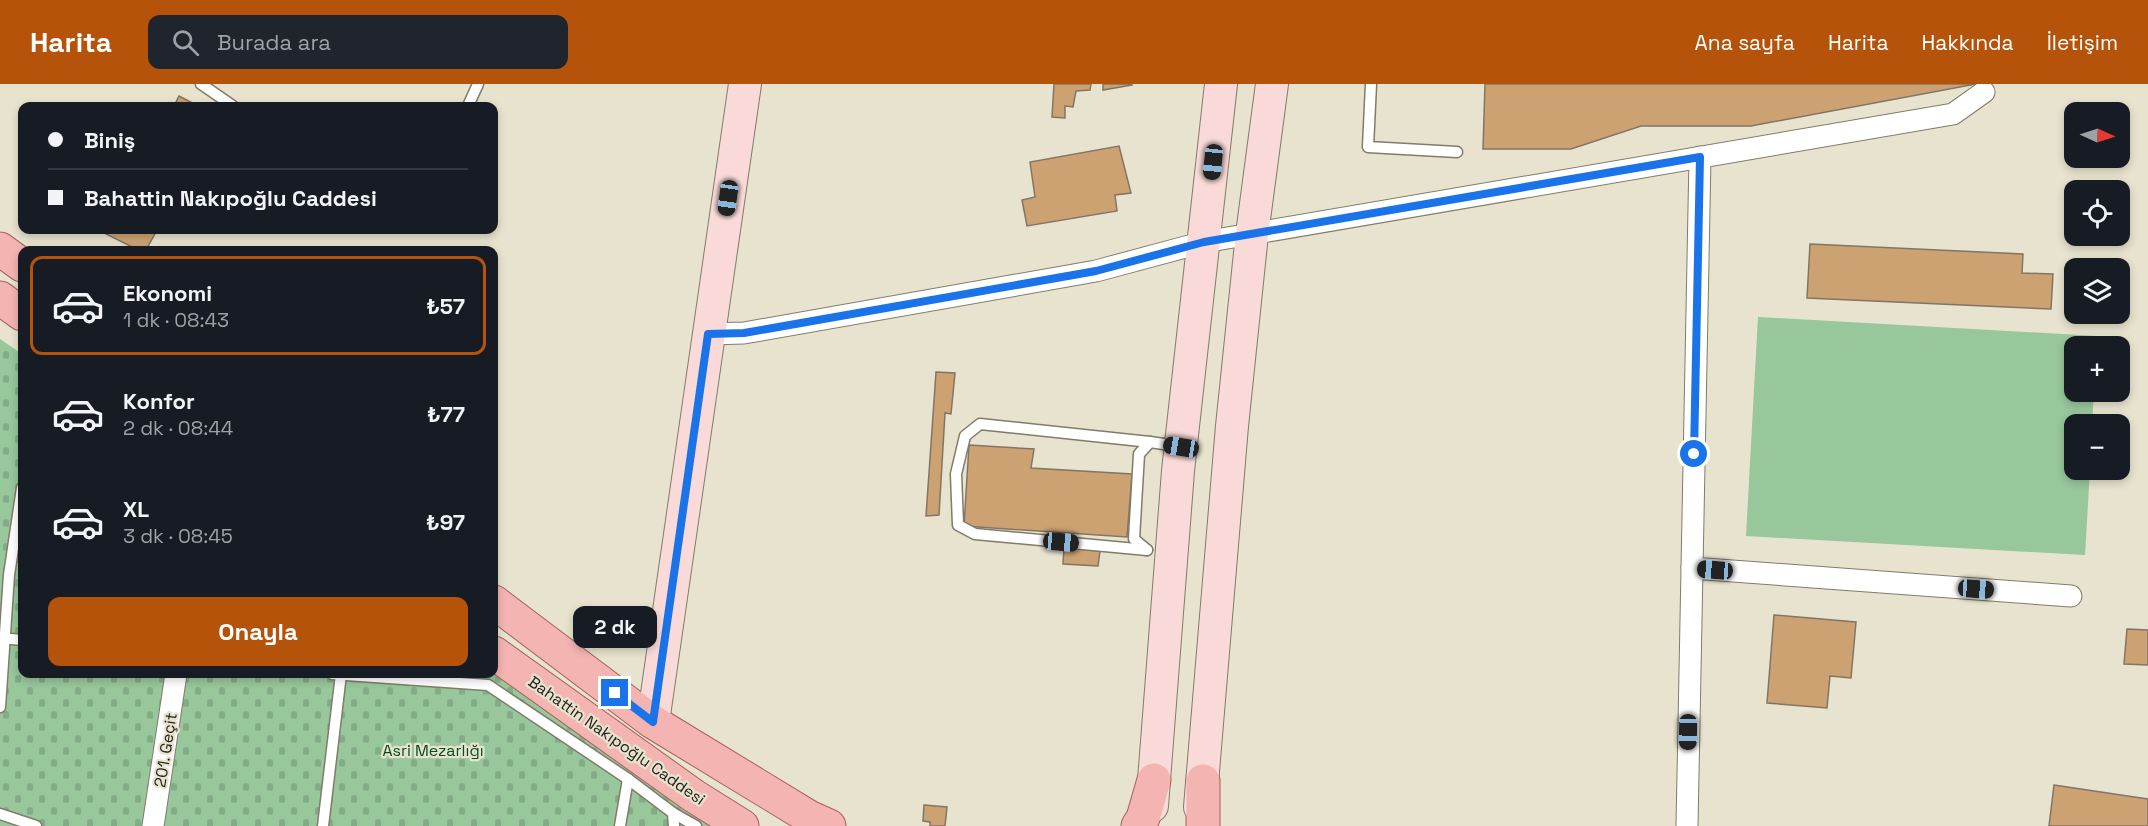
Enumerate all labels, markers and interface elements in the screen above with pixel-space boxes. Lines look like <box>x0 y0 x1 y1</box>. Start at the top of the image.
search box <box>148 15 568 69</box>
text: Harita <box>30 24 112 60</box>
icon: search <box>169 26 202 59</box>
text: Burada ara <box>217 28 331 56</box>
text: Ana sayfa <box>1695 29 1795 56</box>
text: Harita <box>1828 29 1889 56</box>
text: Hakkında <box>1922 29 2014 56</box>
text: İletişim <box>2047 29 2118 56</box>
north arrow <box>2064 102 2130 168</box>
map controls <box>2064 102 2130 480</box>
text: Biniş <box>84 126 135 154</box>
car <box>1202 143 1224 181</box>
car <box>717 179 739 217</box>
button: locate <box>2064 180 2130 246</box>
text: Bahattin Nakıpoğlu Caddesi <box>84 184 377 212</box>
button: layers <box>2064 258 2130 324</box>
icon: car <box>51 279 105 333</box>
text: Ekonomi <box>123 279 212 307</box>
text: ₺57 <box>426 292 465 320</box>
text: 1 dk · 08:43 <box>123 307 229 333</box>
button: + <box>2064 336 2130 402</box>
icon: car <box>51 387 105 441</box>
text: Konfor <box>123 387 195 415</box>
text: ₺77 <box>427 400 465 428</box>
button: − <box>2064 414 2130 480</box>
text: 2 dk · 08:44 <box>123 415 233 441</box>
car <box>1162 435 1200 459</box>
route start <box>1680 440 1707 467</box>
icon: car <box>51 495 105 549</box>
text: XL <box>123 495 149 523</box>
text: ₺97 <box>426 508 465 536</box>
text: 3 dk · 08:45 <box>123 523 233 549</box>
car <box>1042 531 1080 553</box>
car <box>1696 560 1734 580</box>
car <box>1957 579 1995 599</box>
button: Onayla <box>48 597 468 666</box>
callout: 2 dk <box>573 606 657 648</box>
text: 2 dk <box>595 614 636 640</box>
street label: Bahattin Nakıpoğlu Caddesi <box>524 671 709 810</box>
route end <box>601 679 628 706</box>
street label: 201. Geçit <box>149 711 182 789</box>
car <box>1679 714 1697 750</box>
park label: Asri Mezarlığı <box>382 740 484 761</box>

